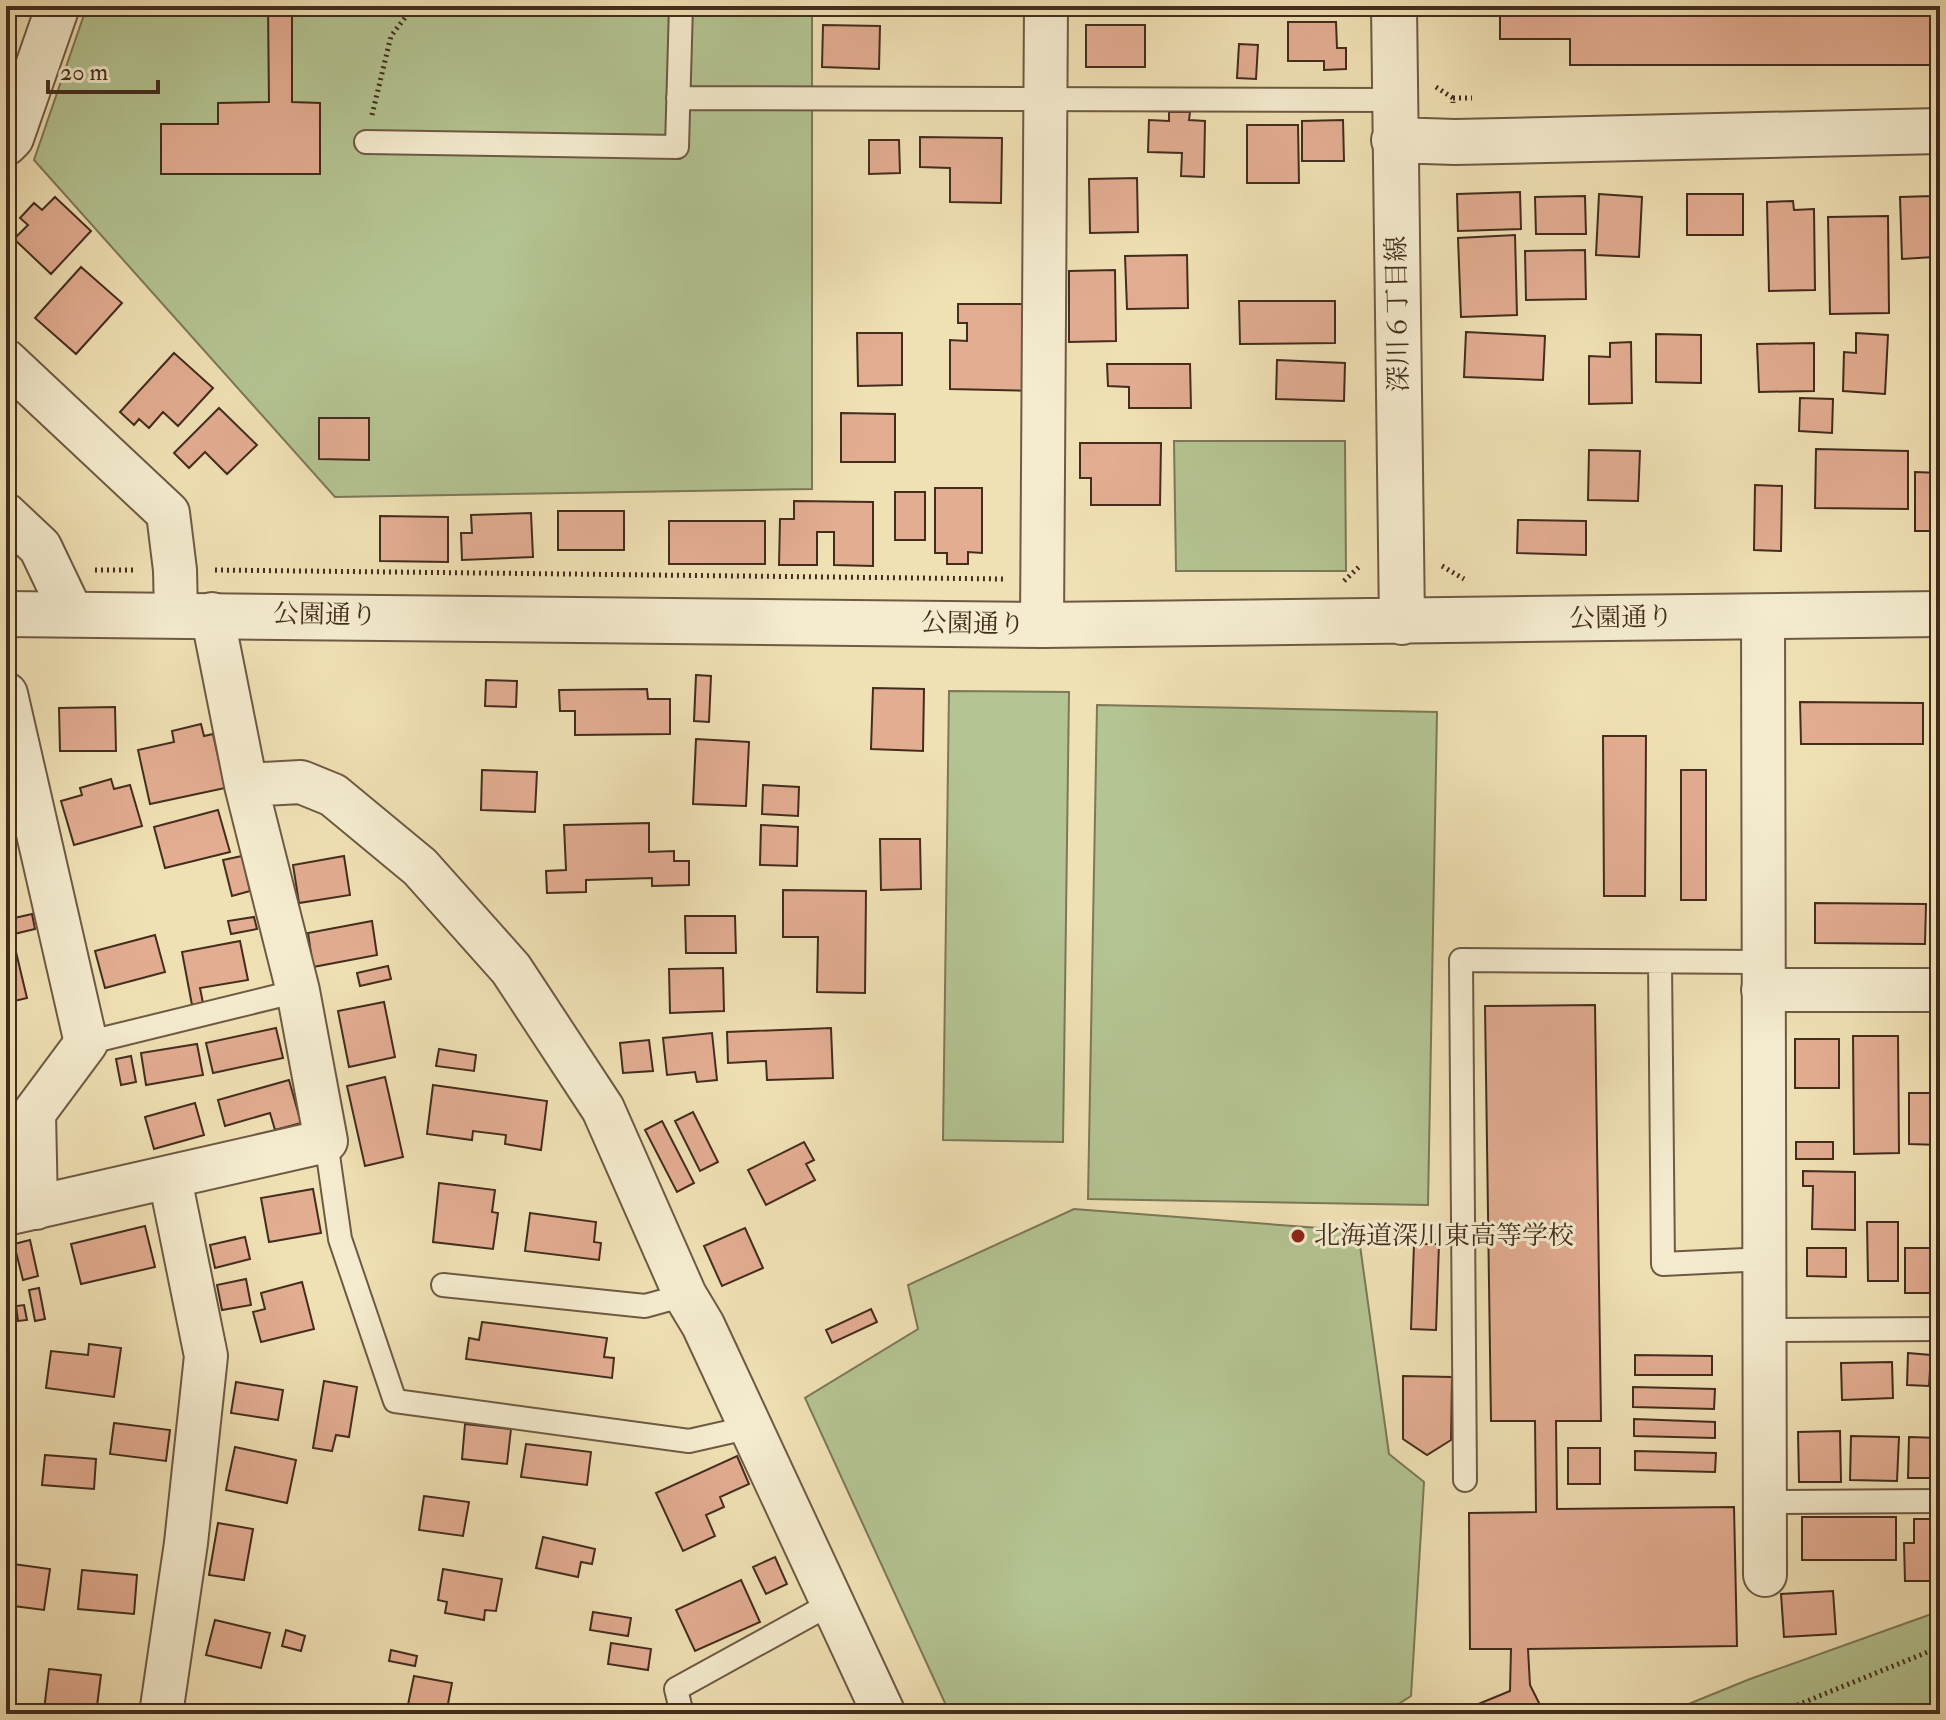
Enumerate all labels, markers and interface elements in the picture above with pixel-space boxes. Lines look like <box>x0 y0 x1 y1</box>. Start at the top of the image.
scale bar <box>48 44 158 94</box>
text: 20 m <box>60 57 109 88</box>
street label: 深川６丁目線 <box>1381 236 1415 392</box>
street label: 公園通り <box>273 598 377 632</box>
street label: 公園通り <box>1569 601 1673 635</box>
street label: 公園通り <box>921 607 1025 641</box>
place label: 北海道深川東高等学校 <box>1314 1220 1574 1252</box>
marker: 北海道深川東高等学校 <box>1289 1227 1307 1245</box>

